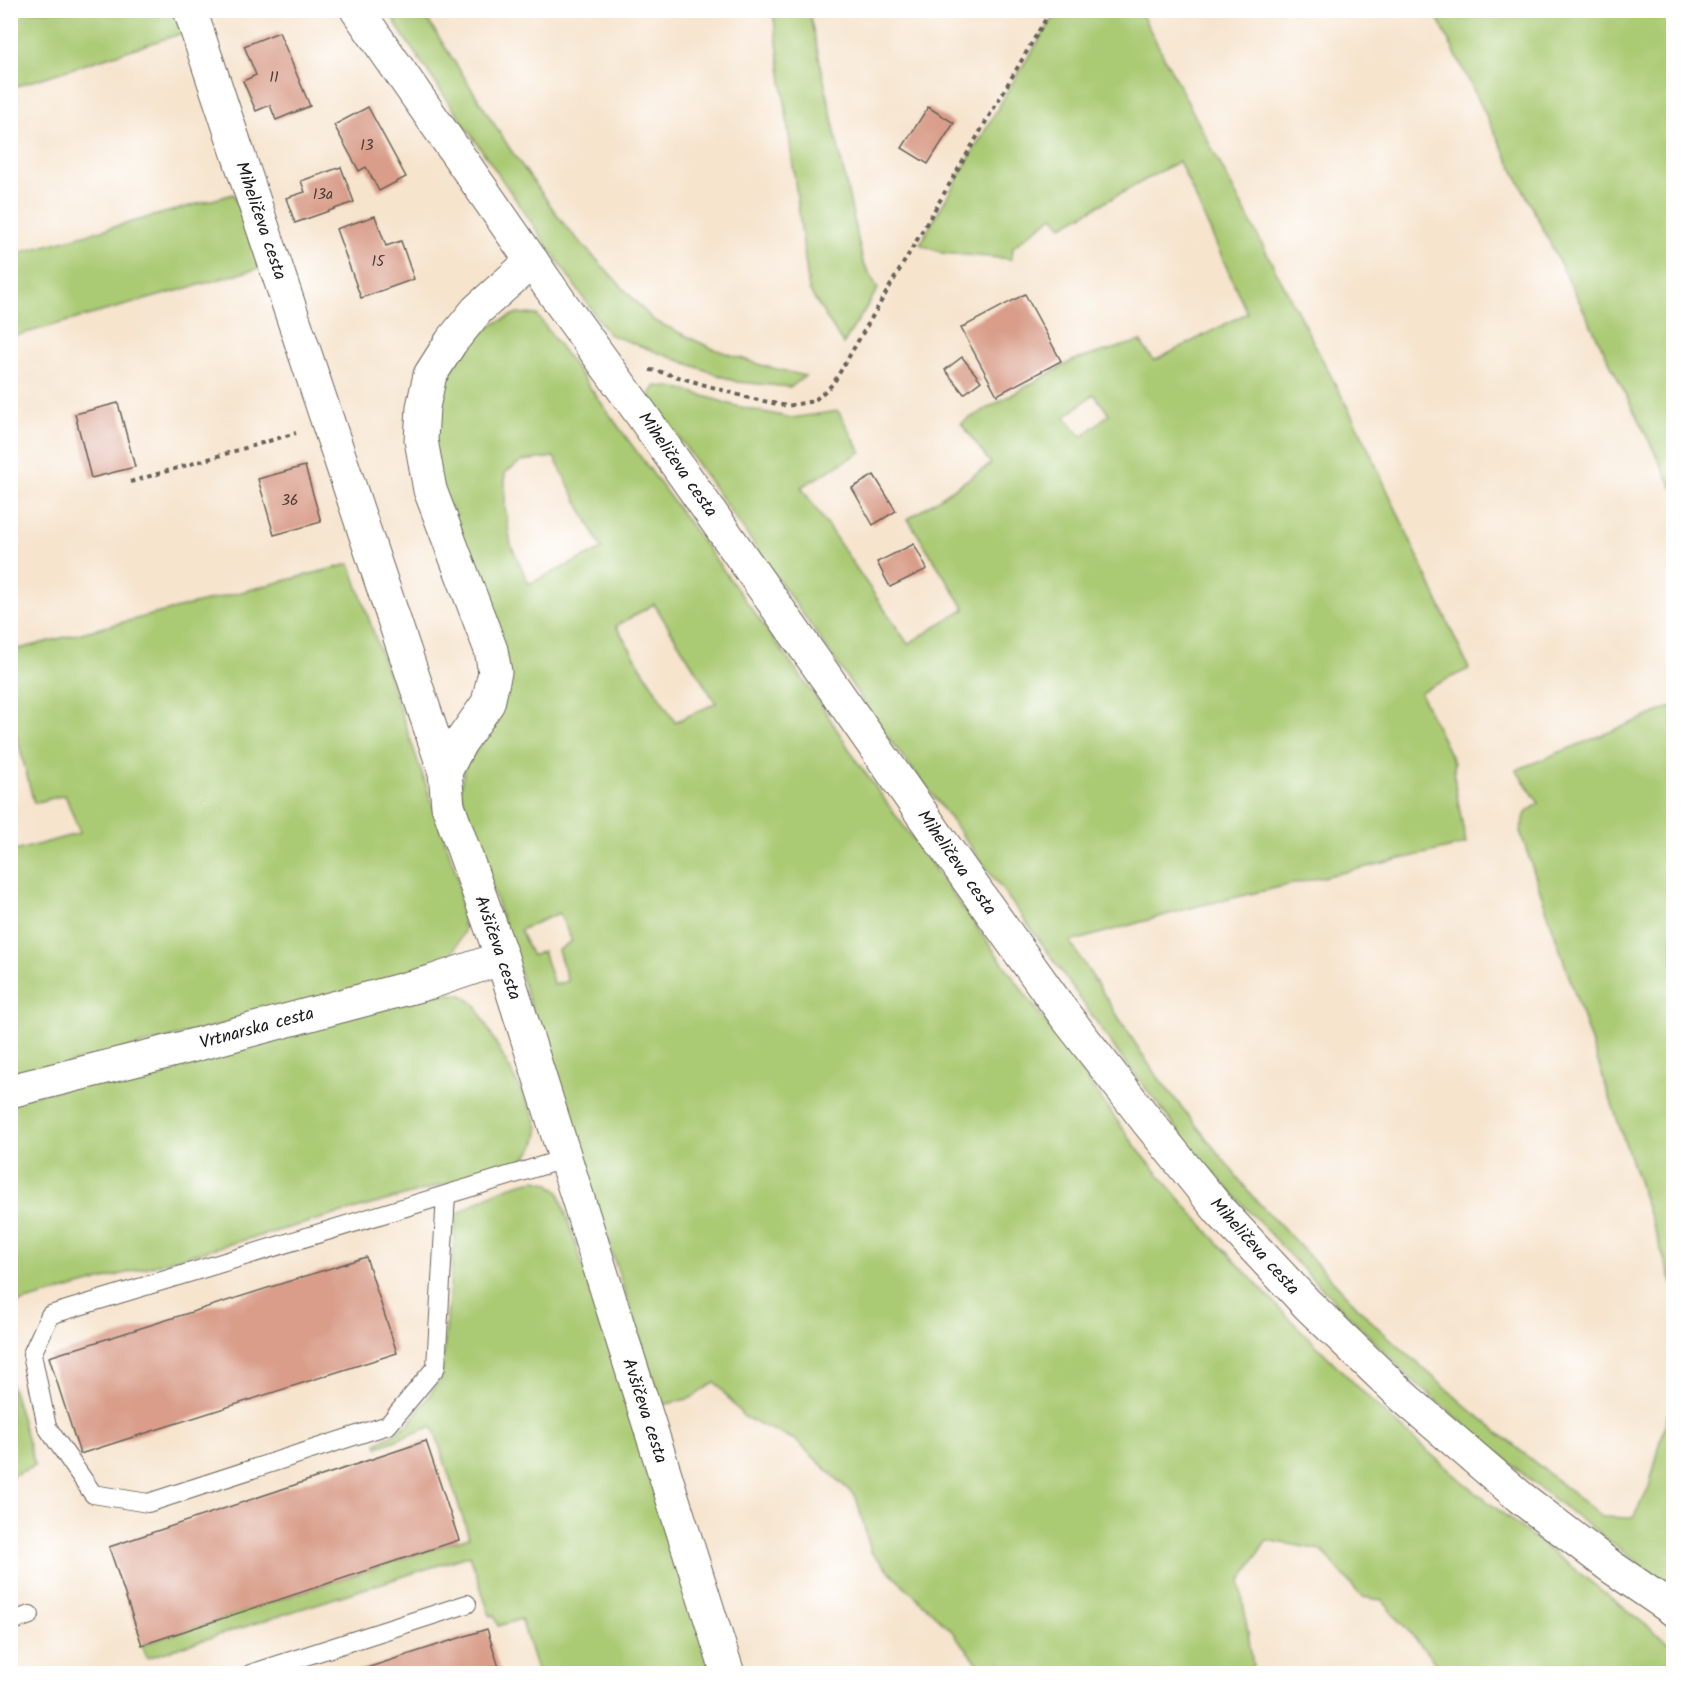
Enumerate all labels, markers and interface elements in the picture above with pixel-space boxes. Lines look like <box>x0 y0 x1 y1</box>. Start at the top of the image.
house number: 11 <box>269 66 279 90</box>
house number: 13 <box>360 134 374 158</box>
street label: Miheličeva cesta <box>226 158 294 284</box>
house number: 13a <box>313 183 333 207</box>
house number: 15 <box>372 250 385 274</box>
street label: Miheličeva cesta <box>630 406 724 524</box>
house number: 36 <box>282 489 298 513</box>
street label: Miheličeva cesta <box>909 804 1003 922</box>
street label: Avšičeva cesta <box>466 892 528 1004</box>
street label: Vrtnarska cesta <box>197 1000 317 1058</box>
street label: Miheličeva cesta <box>1202 1191 1306 1303</box>
street label: Avšičeva cesta <box>613 1355 675 1467</box>

